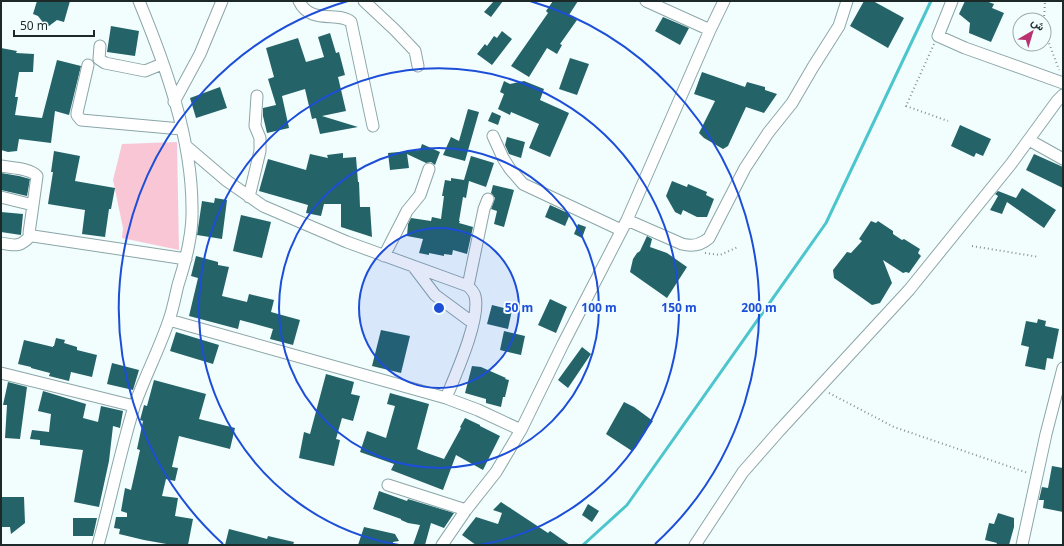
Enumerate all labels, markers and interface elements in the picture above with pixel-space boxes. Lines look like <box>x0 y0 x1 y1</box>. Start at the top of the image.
scale bar <box>14 12 94 38</box>
north arrow <box>1012 12 1052 52</box>
text: ش <box>1029 14 1048 34</box>
text: 50 m <box>20 17 48 34</box>
text: 50 m <box>505 299 533 316</box>
text: 100 m <box>581 299 617 316</box>
text: 150 m <box>661 299 697 316</box>
text: 200 m <box>741 299 777 316</box>
centre of rings <box>432 301 446 315</box>

